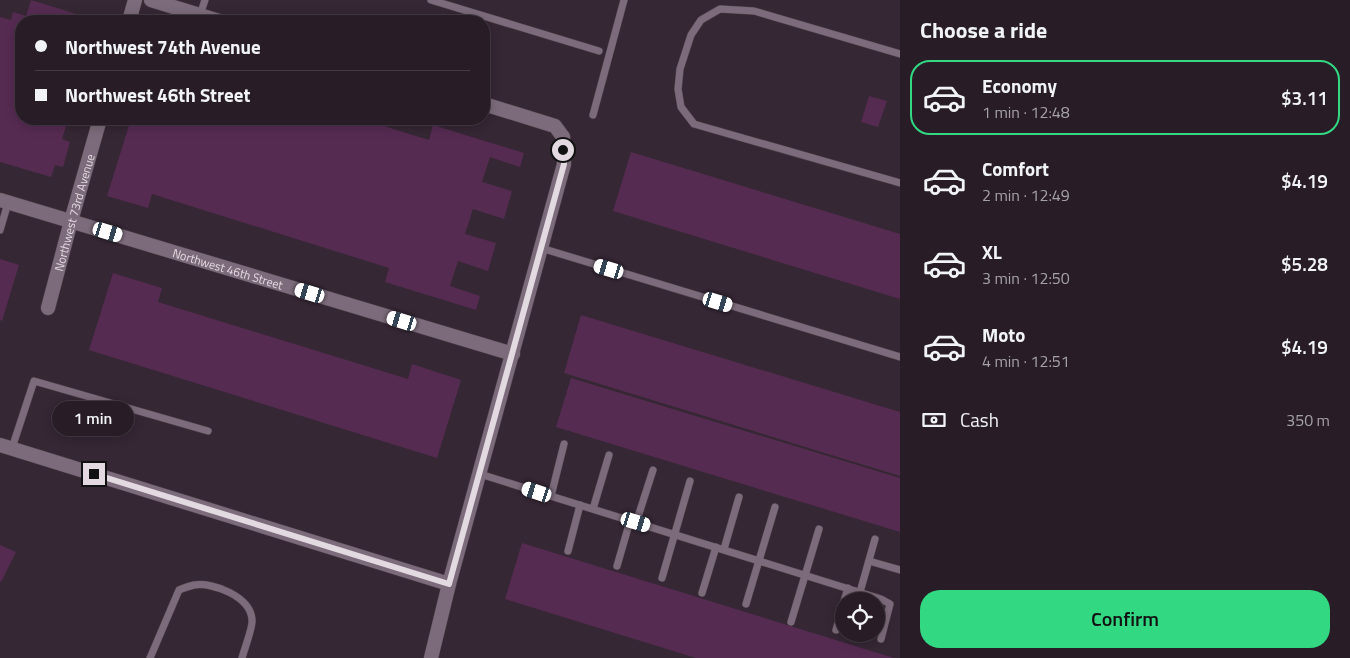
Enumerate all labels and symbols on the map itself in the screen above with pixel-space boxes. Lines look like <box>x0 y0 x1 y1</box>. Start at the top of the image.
route start <box>552 139 574 161</box>
street label: Northwest 73rd Avenue <box>49 152 99 273</box>
car <box>91 220 124 244</box>
street label: Northwest 46th Street <box>170 243 286 294</box>
car <box>592 257 625 281</box>
car <box>293 281 326 305</box>
car <box>701 290 734 314</box>
car <box>385 309 418 333</box>
callout: 1 min <box>53 402 135 436</box>
route end <box>83 463 105 485</box>
car <box>520 480 553 504</box>
car <box>619 510 652 534</box>

